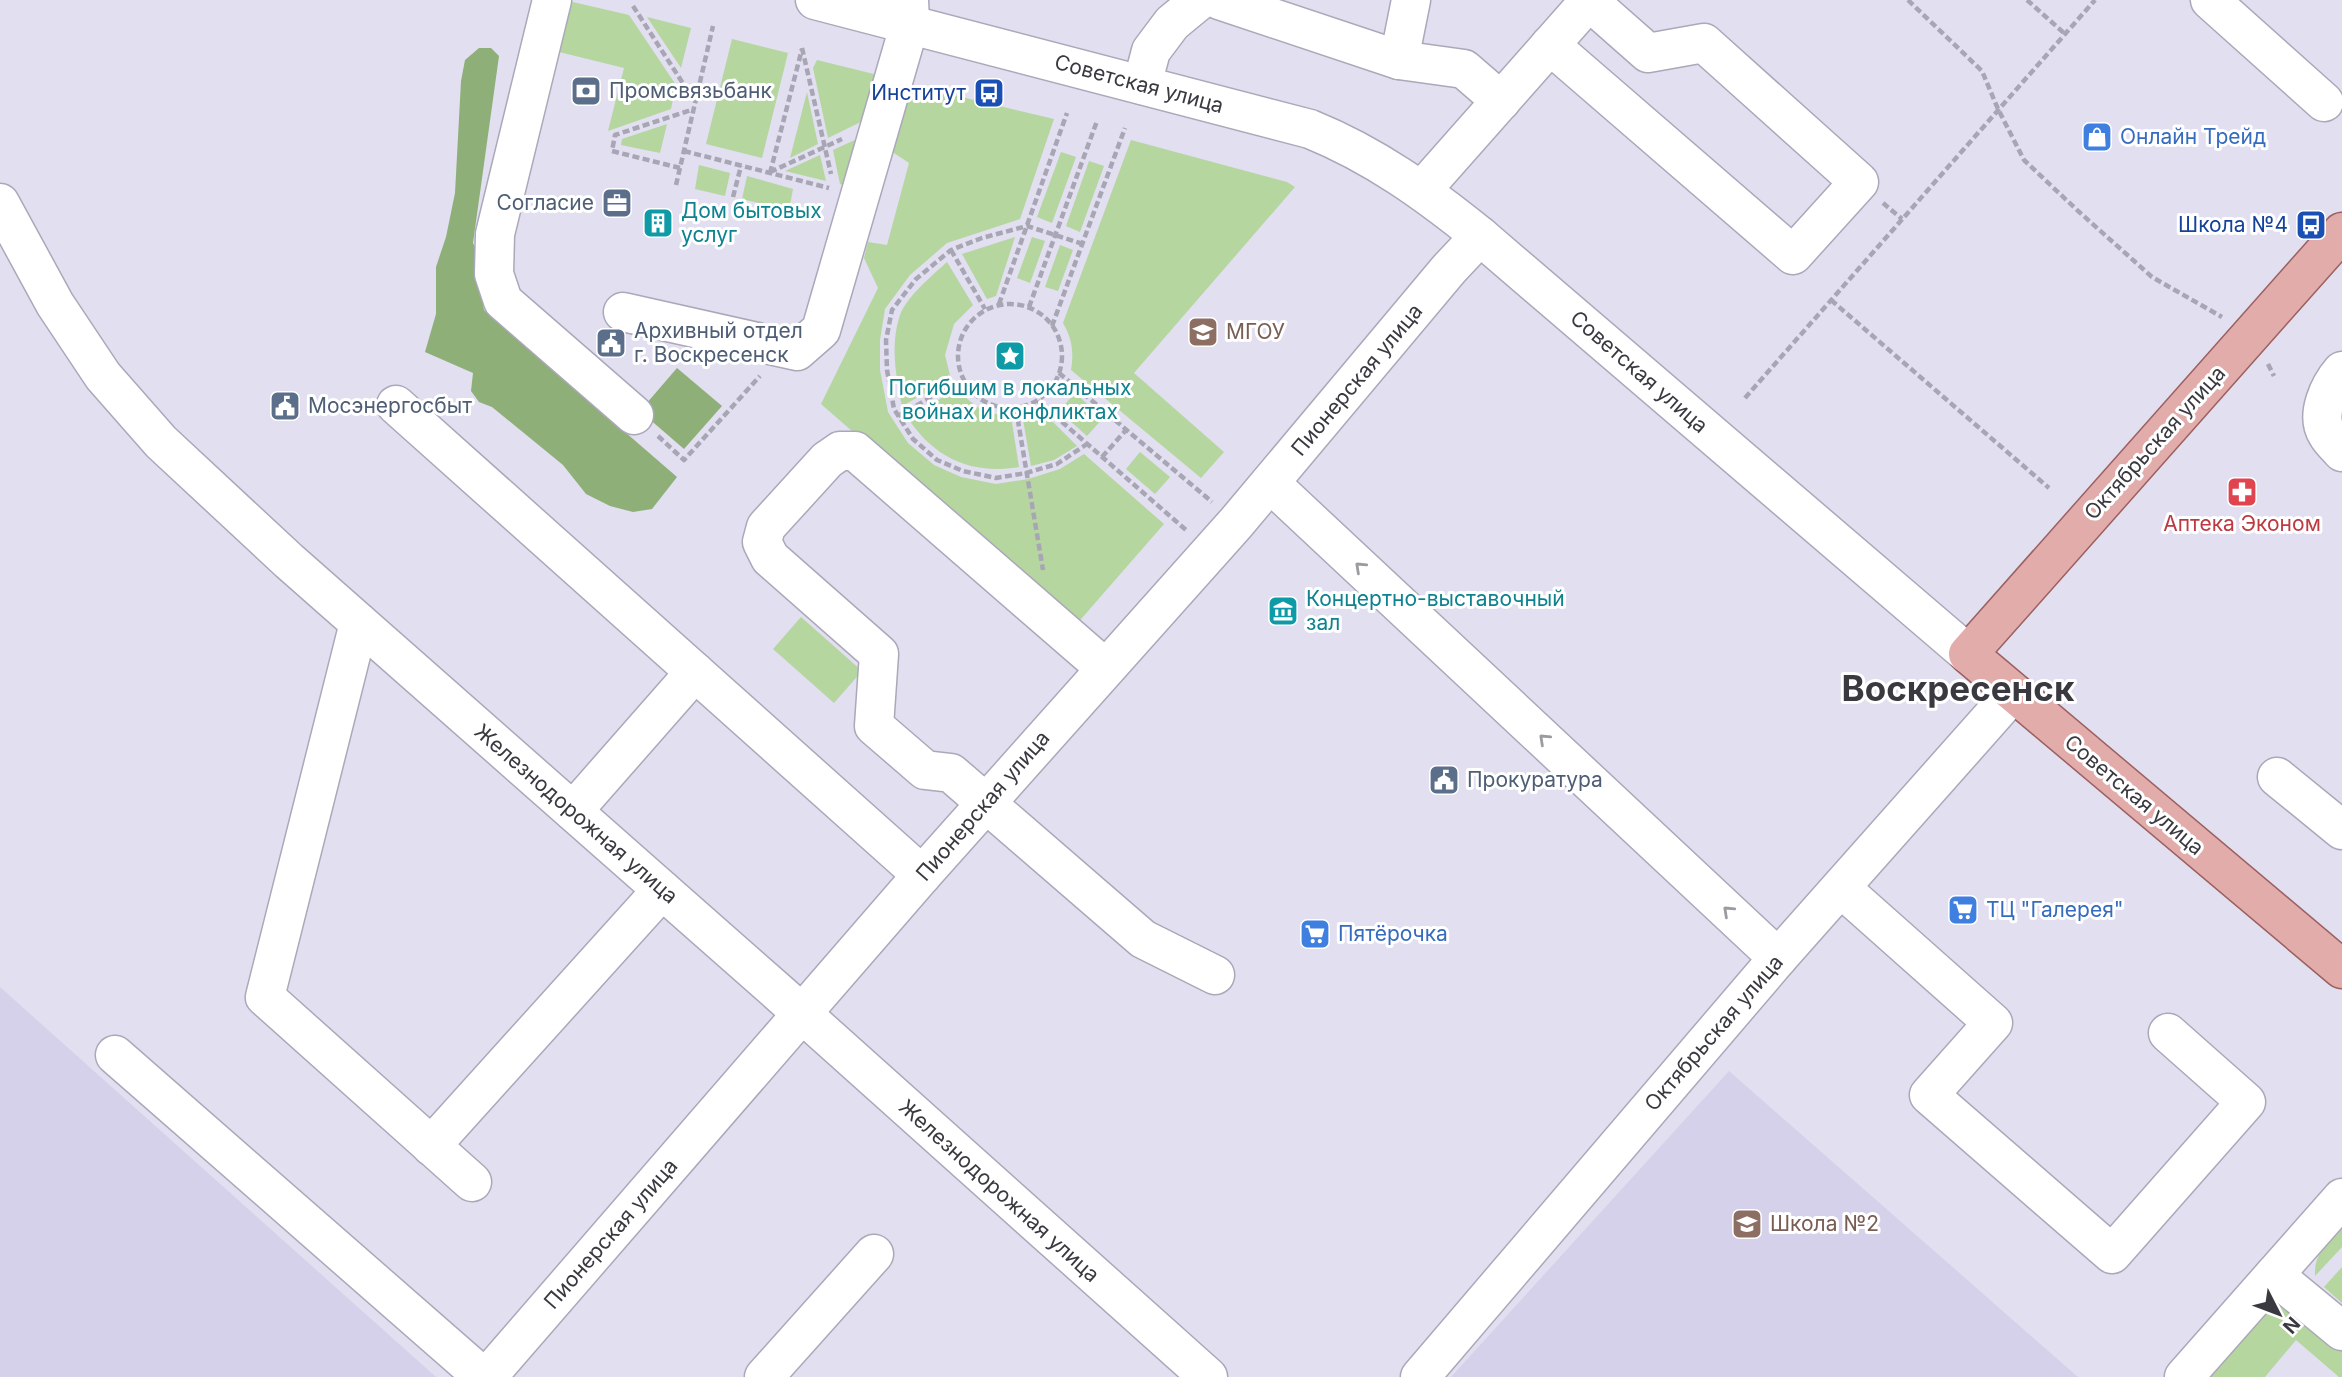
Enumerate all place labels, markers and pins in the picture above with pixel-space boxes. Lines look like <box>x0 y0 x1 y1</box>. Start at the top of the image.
bank icon: Промсвязьбанк <box>569 74 603 108</box>
bus stop icon: Институт <box>972 76 1006 110</box>
place label: Промсвязьбанк <box>609 78 772 103</box>
place label: Институт <box>871 80 966 105</box>
shop icon: Онлайн Трейд <box>2080 120 2114 154</box>
place label: Онлайн Трейд <box>2120 124 2266 149</box>
office icon: Согласие <box>600 186 634 220</box>
place label: Согласие <box>496 190 594 215</box>
place label: Дом бытовых услуг <box>681 198 822 247</box>
building icon: Дом бытовых услуг <box>641 206 675 240</box>
bus stop icon: Школа №4 <box>2294 208 2328 242</box>
place label: Школа №4 <box>2178 212 2288 237</box>
school or university icon: МГОУ <box>1186 315 1220 349</box>
place label: Архивный отдел г. Воскресенск <box>634 318 803 367</box>
place label: МГОУ <box>1226 319 1285 344</box>
public building icon: Архивный отдел г. Воскресенск <box>594 326 628 360</box>
place icon: Погибшим в локальных войнах и конфликтах <box>993 339 1027 373</box>
place label: Погибшим в локальных войнах и конфликтах <box>888 375 1132 424</box>
public building icon: Мосэнергосбыт <box>268 389 302 423</box>
place label: Мосэнергосбыт <box>308 393 472 418</box>
pharmacy icon: Аптека Эконом <box>2225 475 2259 509</box>
place label: Аптека Эконом <box>2163 511 2321 536</box>
place label: Концертно-выставочный зал <box>1306 586 1565 635</box>
museum icon: Концертно-выставочный зал <box>1266 594 1300 628</box>
public building icon: Прокуратура <box>1427 763 1461 797</box>
place label: Прокуратура <box>1467 767 1603 792</box>
supermarket icon: ТЦ "Галерея" <box>1946 893 1980 927</box>
place label: ТЦ "Галерея" <box>1986 897 2124 922</box>
supermarket icon: Пятёрочка <box>1298 917 1332 951</box>
place label: Пятёрочка <box>1338 921 1448 946</box>
school or university icon: Школа №2 <box>1730 1207 1764 1241</box>
place label: Школа №2 <box>1770 1211 1879 1236</box>

